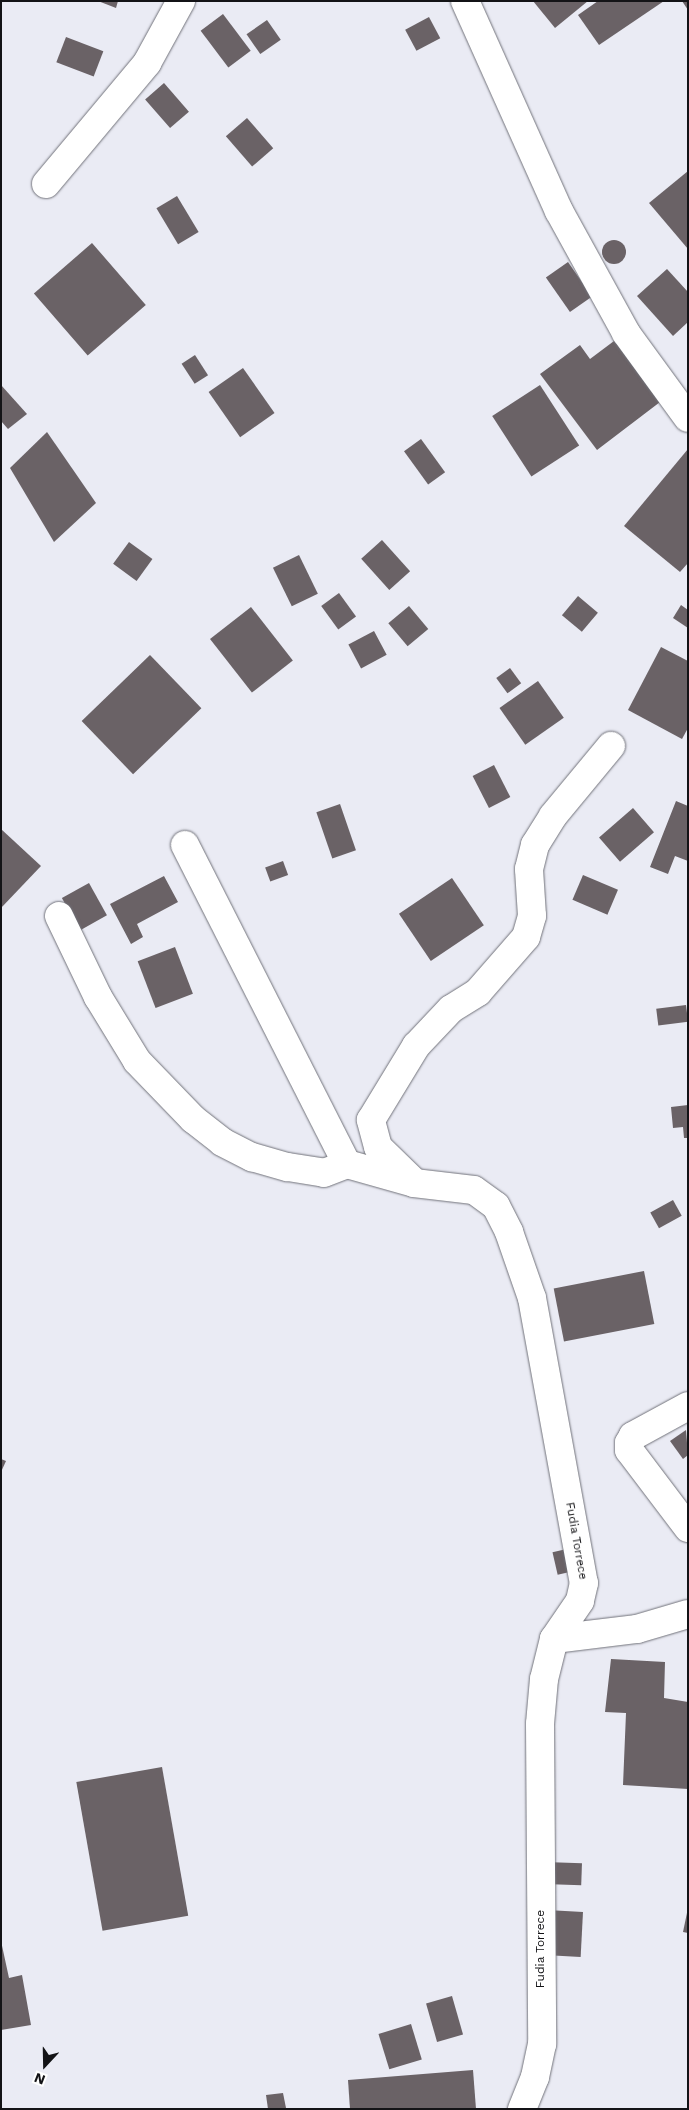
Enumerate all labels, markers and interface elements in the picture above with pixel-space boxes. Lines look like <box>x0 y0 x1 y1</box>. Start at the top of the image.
street label: Fudia Torrece <box>562 1501 590 1581</box>
street label: Fudia Torrece <box>534 1909 548 1989</box>
north arrow <box>20 2040 70 2090</box>
text: N <box>32 2070 47 2088</box>

